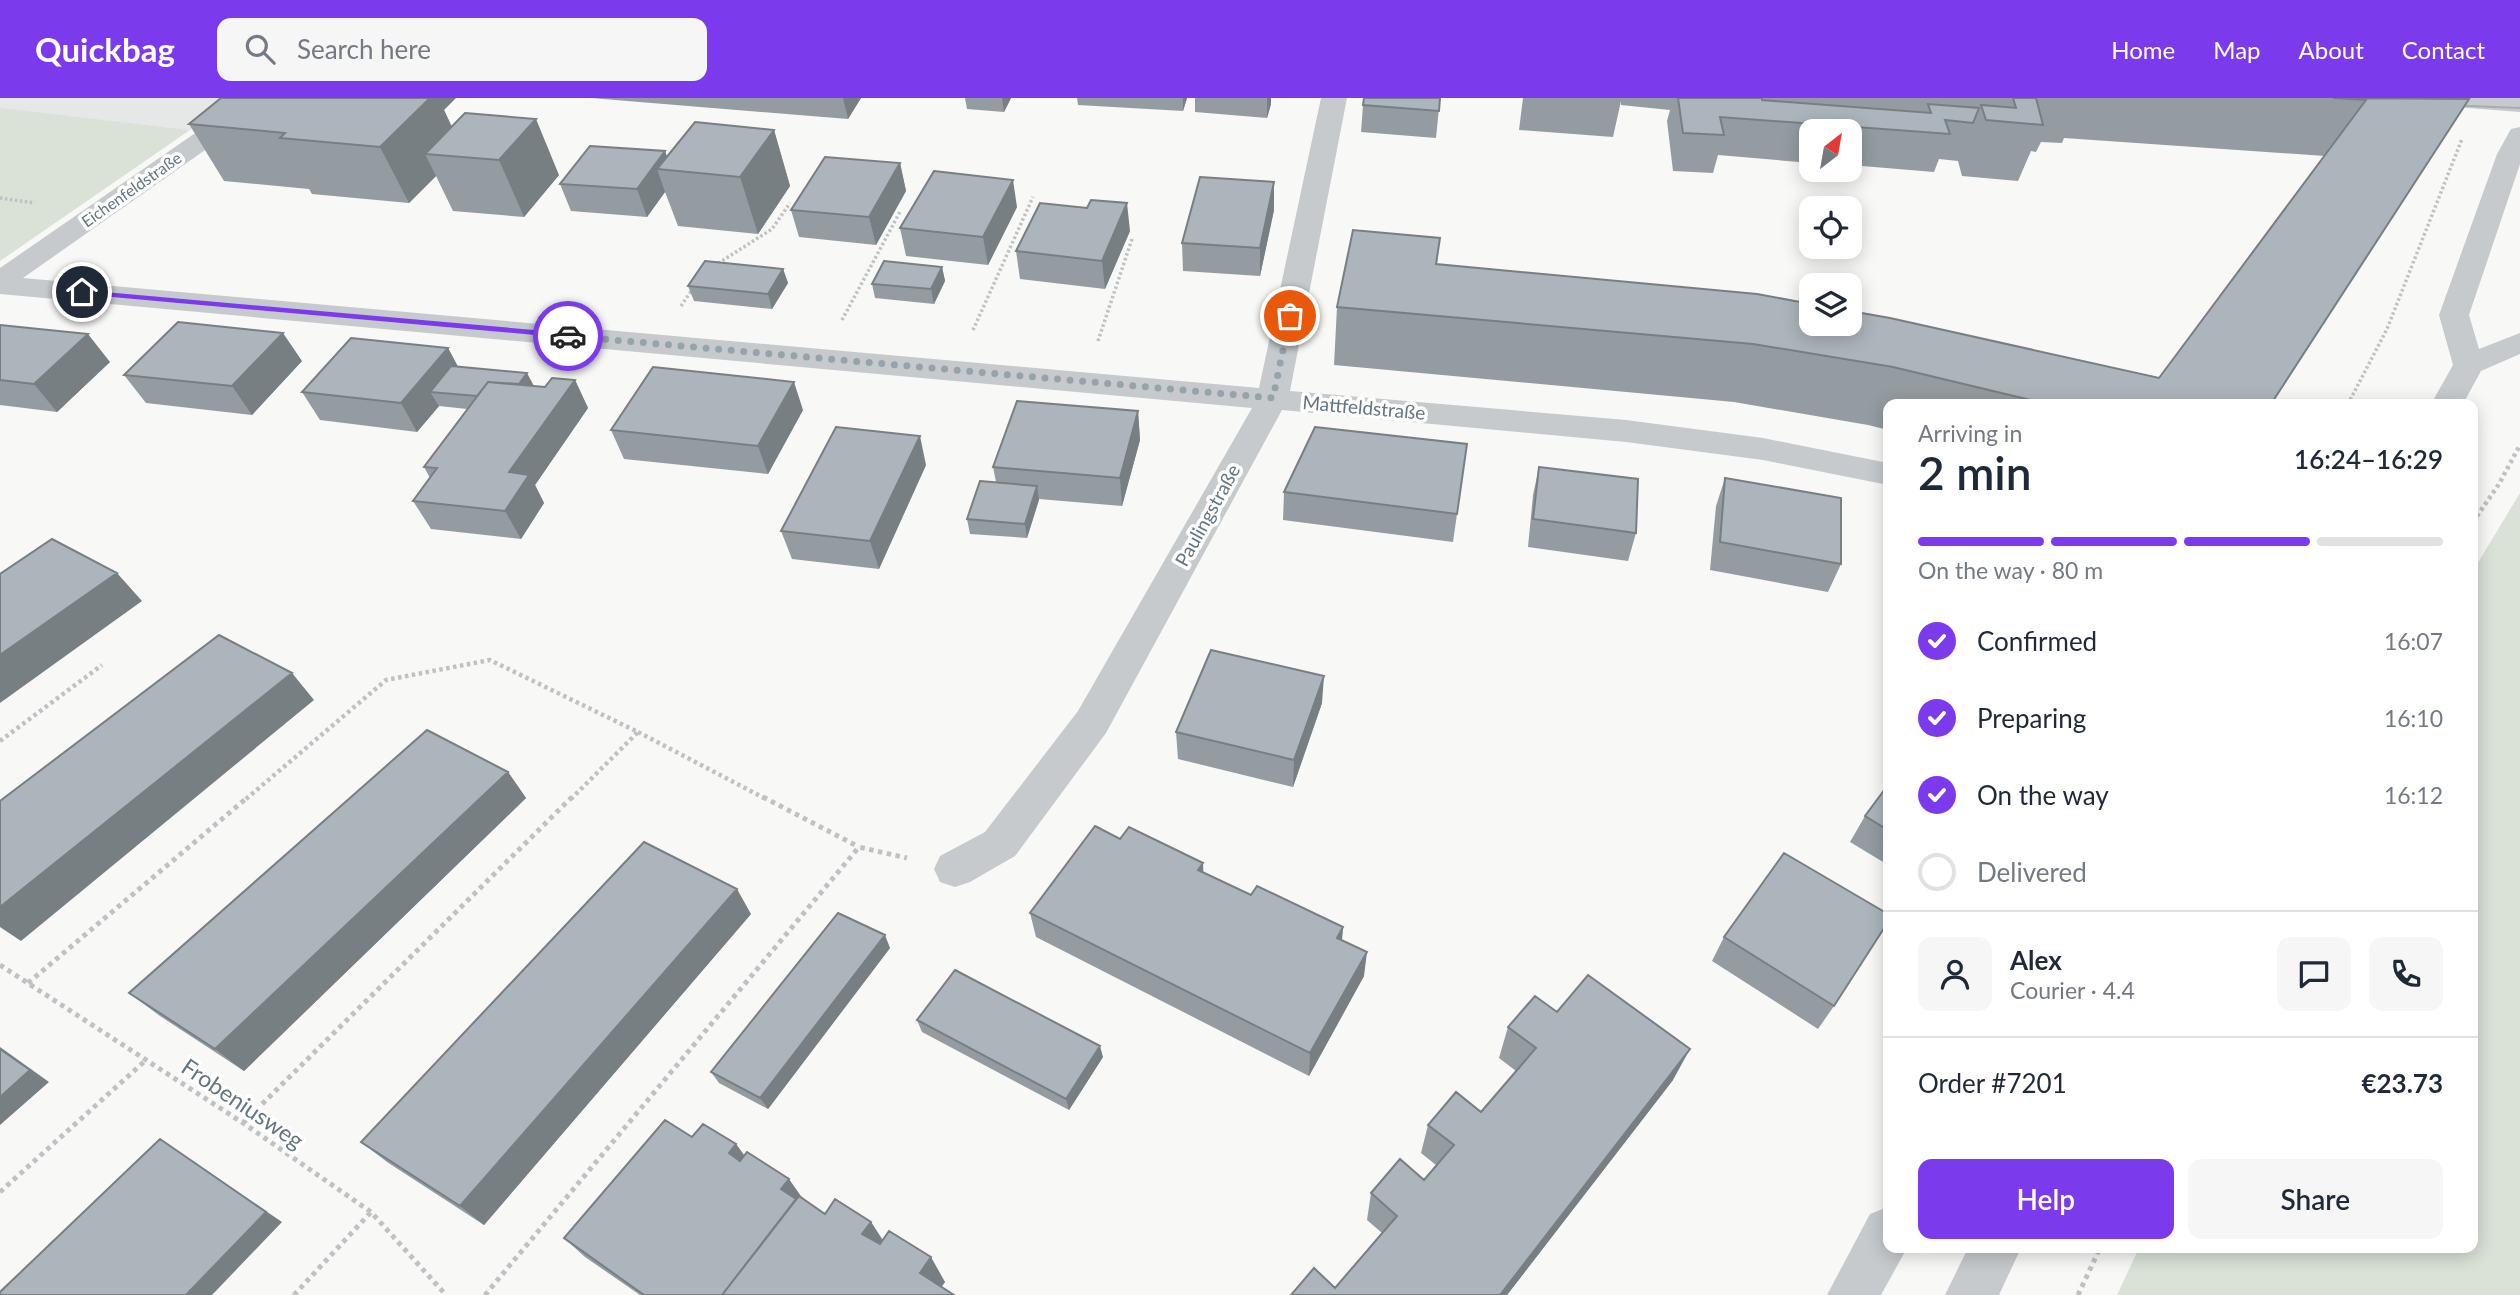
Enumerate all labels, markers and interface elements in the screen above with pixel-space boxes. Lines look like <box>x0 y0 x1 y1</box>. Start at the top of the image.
search box <box>217 18 707 81</box>
text: Quickbag <box>35 29 175 69</box>
icon: search <box>241 30 279 68</box>
text: Search here <box>297 33 431 65</box>
text: Home <box>2111 35 2175 64</box>
text: Map <box>2213 35 2261 64</box>
text: About <box>2299 35 2364 64</box>
text: Contact <box>2402 35 2485 64</box>
north arrow <box>1799 119 1862 182</box>
map controls <box>1799 119 1862 336</box>
street label: Eichenfeldstraße <box>77 148 185 230</box>
button: locate <box>1799 196 1862 259</box>
pin <box>52 262 112 322</box>
icon: home <box>63 273 101 311</box>
button: layers <box>1799 273 1862 336</box>
pin <box>1260 286 1320 346</box>
icon: bag <box>1271 297 1309 335</box>
courier <box>533 301 603 371</box>
icon: car <box>549 317 587 355</box>
street label: Mattfeldstraße <box>1302 390 1426 424</box>
text: Arriving in <box>1918 419 2022 447</box>
text: 16:24–16:29 <box>2294 443 2443 475</box>
text: 2 min <box>1918 445 2032 500</box>
street label: Paulingstraße <box>1170 460 1244 570</box>
text: On the way · 80 m <box>1918 556 2103 584</box>
icon: check <box>1918 622 1956 660</box>
text: Confirmed <box>1977 625 2097 657</box>
text: 16:07 <box>2384 627 2443 655</box>
icon: check <box>1918 699 1956 737</box>
text: Preparing <box>1977 702 2086 734</box>
text: 16:10 <box>2384 704 2443 732</box>
icon: check <box>1918 776 1956 814</box>
text: On the way <box>1977 779 2109 811</box>
text: 16:12 <box>2384 781 2443 809</box>
text: Delivered <box>1977 856 2087 888</box>
button: person <box>1918 937 1992 1011</box>
button: chat <box>2277 937 2351 1011</box>
button: phone <box>2369 937 2443 1011</box>
text: Alex <box>2010 944 2062 976</box>
text: Courier · 4.4 <box>2010 976 2135 1004</box>
street label: Frobeniusweg <box>177 1052 309 1154</box>
text: Order #7201 <box>1918 1067 2067 1099</box>
text: €23.73 <box>2361 1067 2443 1099</box>
button: Help <box>1918 1159 2174 1239</box>
button: Share <box>2188 1159 2443 1239</box>

